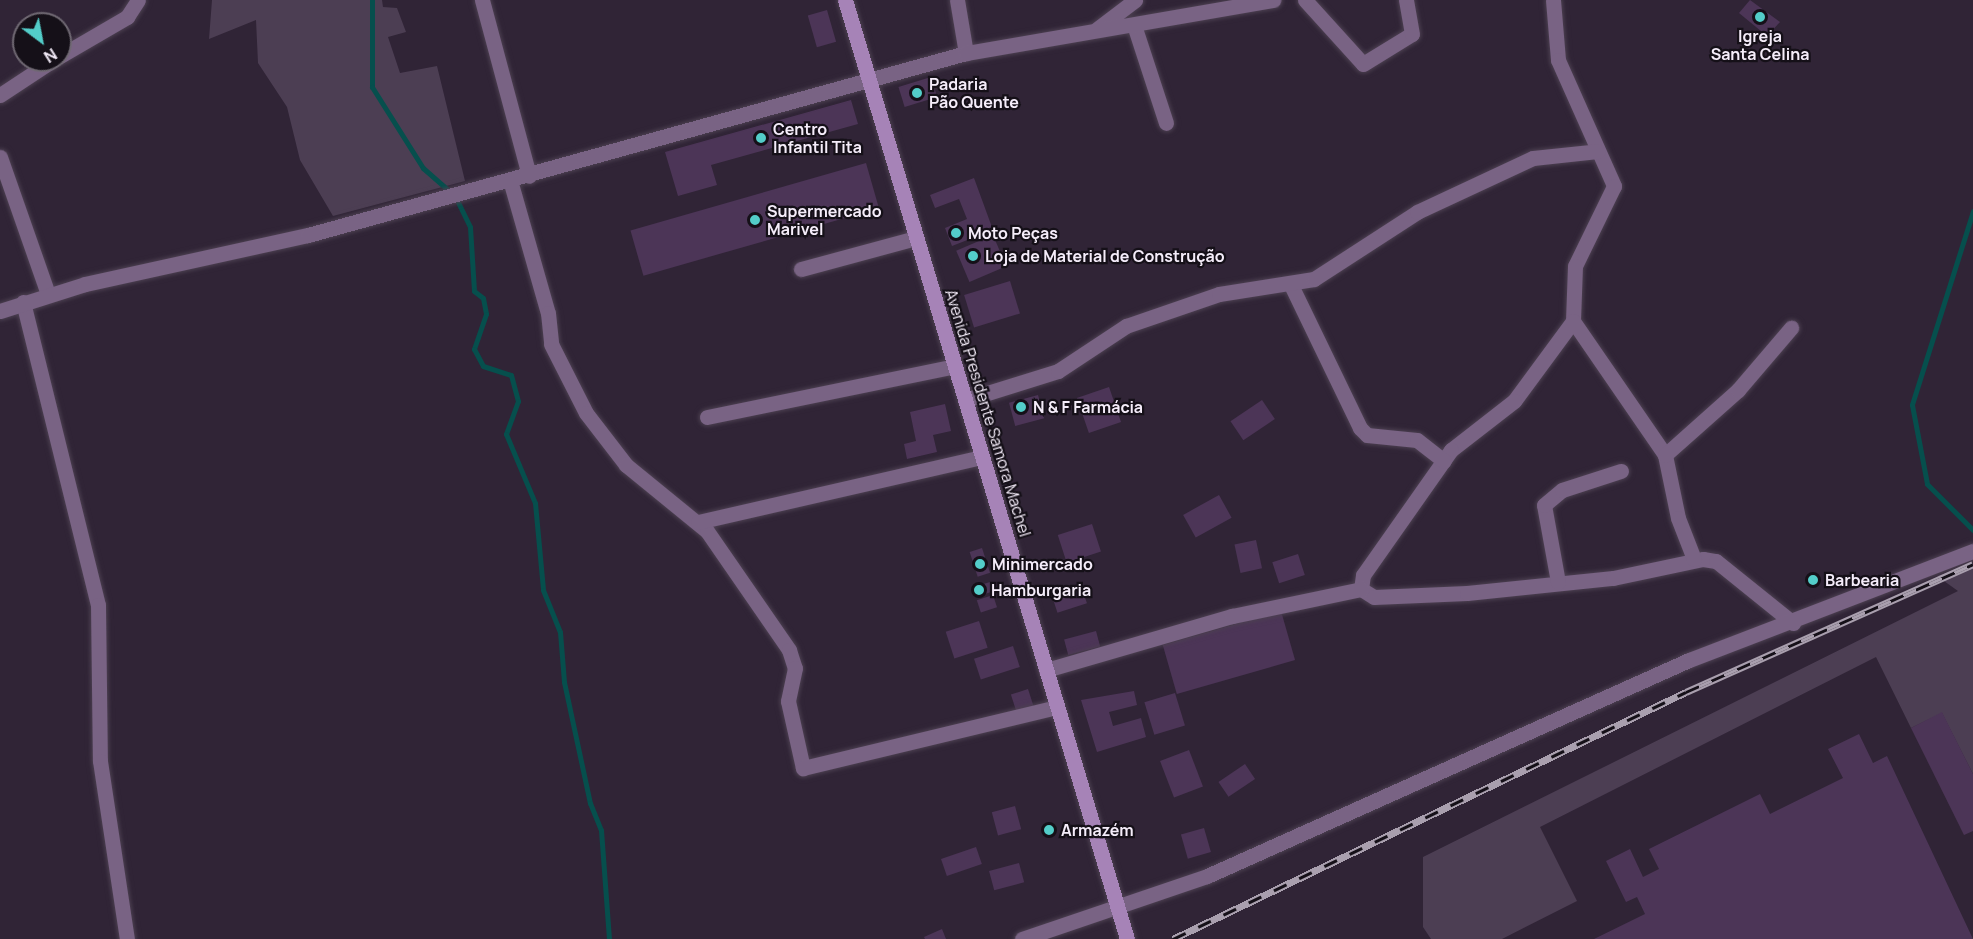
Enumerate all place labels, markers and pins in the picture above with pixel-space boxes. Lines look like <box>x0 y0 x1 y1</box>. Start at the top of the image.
marker: Igreja Santa Celina <box>1753 10 1767 24</box>
place label: Igreja Santa Celina <box>1711 26 1809 64</box>
place label: Padaria Pão Quente <box>929 74 1019 112</box>
marker: Padaria Pão Quente <box>910 86 924 100</box>
place label: Centro Infantil Tita <box>773 119 862 157</box>
marker: Centro Infantil Tita <box>754 131 768 145</box>
place label: Supermercado Marivel <box>767 201 882 239</box>
marker: Supermercado Marivel <box>748 213 762 227</box>
place label: Moto Peças <box>968 223 1058 243</box>
marker: Moto Peças <box>949 226 963 240</box>
place label: Loja de Material de Construção <box>985 246 1225 266</box>
marker: Loja de Material de Construção <box>966 249 980 263</box>
place label: N & F Farmácia <box>1033 397 1143 417</box>
marker: N & F Farmácia <box>1014 400 1028 414</box>
place label: Minimercado <box>992 554 1093 574</box>
marker: Minimercado <box>973 557 987 571</box>
place label: Barbearia <box>1825 570 1899 590</box>
marker: Barbearia <box>1806 573 1820 587</box>
place label: Hamburgaria <box>991 580 1091 600</box>
marker: Hamburgaria <box>972 583 986 597</box>
place label: Armazém <box>1061 820 1134 840</box>
marker: Armazém <box>1042 823 1056 837</box>

